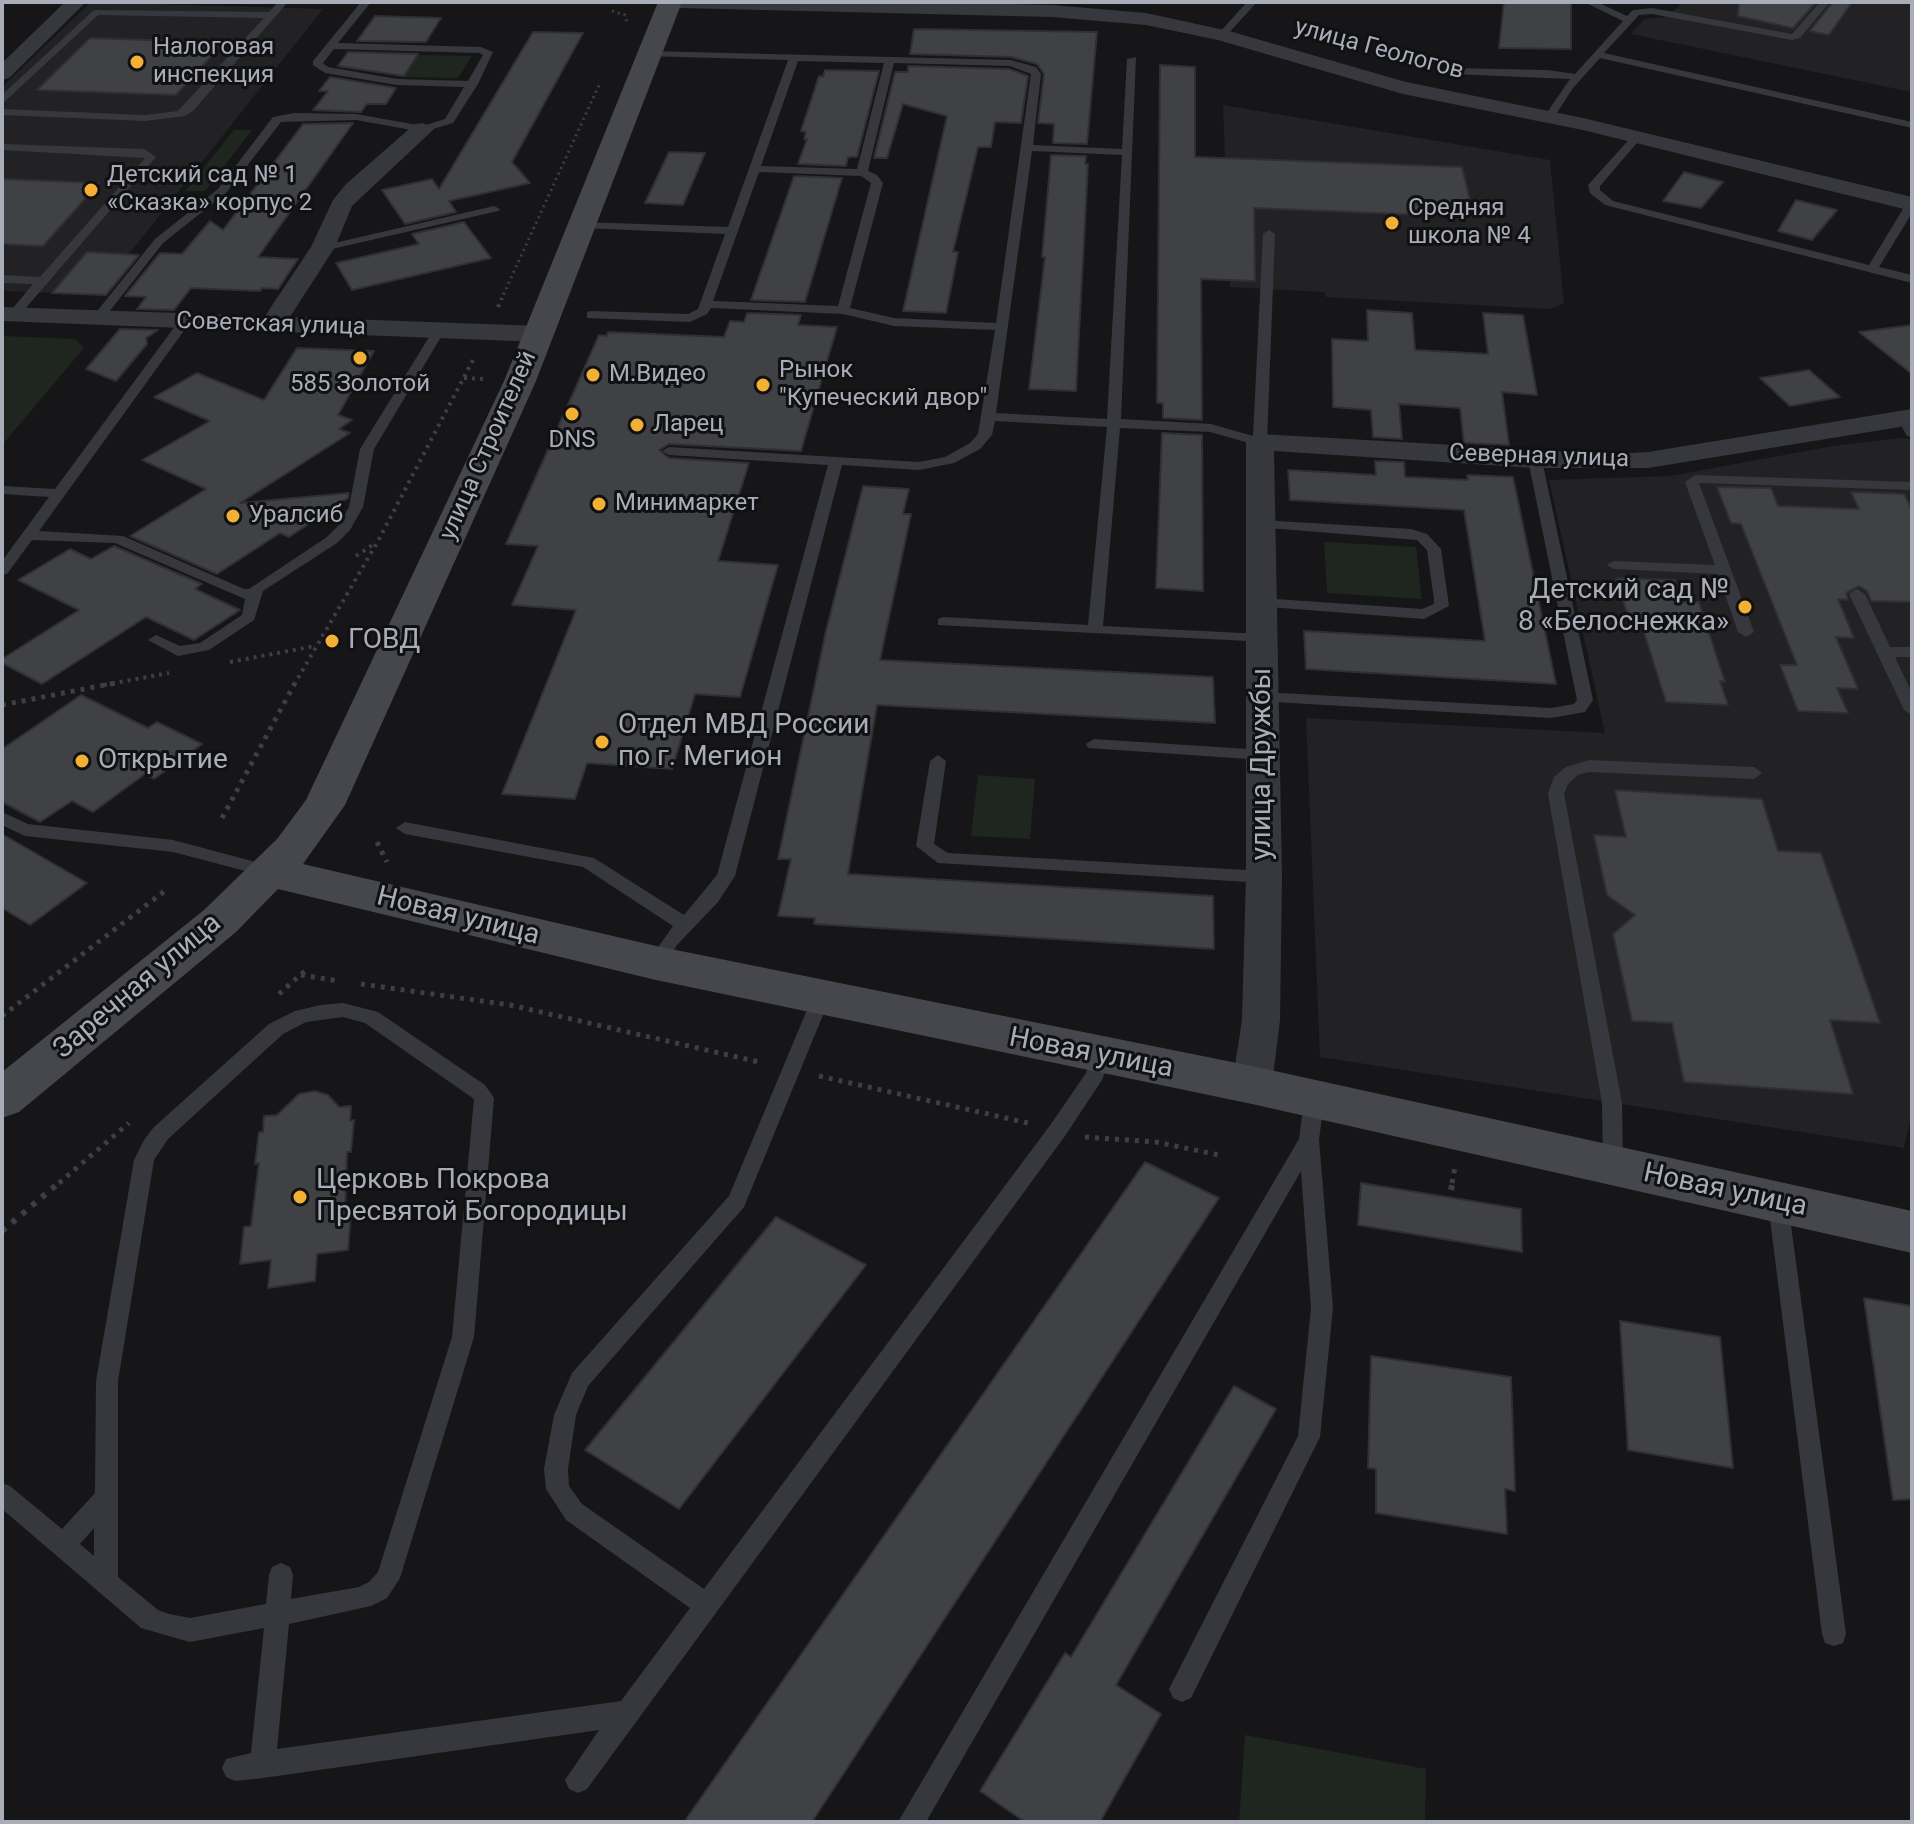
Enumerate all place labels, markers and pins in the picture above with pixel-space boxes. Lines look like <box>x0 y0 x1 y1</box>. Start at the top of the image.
place label: Налоговая инспекция <box>153 34 274 90</box>
marker: Налоговая инспекция <box>128 53 146 71</box>
place label: Детский сад № 1 «Сказка» корпус 2 <box>107 162 312 218</box>
marker: Детский сад № 1 «Сказка» корпус 2 <box>82 181 100 199</box>
place label: Средняя школа № 4 <box>1408 195 1531 251</box>
marker: Средняя школа № 4 <box>1383 214 1401 232</box>
marker: 585 Золотой <box>351 349 369 367</box>
place label: Рынок "Купеческий двор" <box>779 357 987 413</box>
place label: М.Видео <box>609 361 706 389</box>
marker: М.Видео <box>584 366 602 384</box>
place label: 585 Золотой <box>290 371 430 399</box>
marker: Рынок "Купеческий двор" <box>754 376 772 394</box>
marker: DNS <box>563 405 581 423</box>
place label: Ларец <box>653 411 723 439</box>
marker: Ларец <box>628 416 646 434</box>
place label: DNS <box>548 427 596 455</box>
place label: Минимаркет <box>615 490 759 518</box>
marker: Минимаркет <box>590 495 608 513</box>
place label: Уралсиб <box>249 502 343 530</box>
marker: Уралсиб <box>224 507 242 525</box>
place label: Детский сад № 8 «Белоснежка» <box>1518 574 1729 640</box>
marker: Детский сад № 8 «Белоснежка» <box>1736 598 1754 616</box>
place label: ГОВД <box>348 624 420 658</box>
marker: ГОВД <box>323 632 341 650</box>
place label: Отдел МВД России по г. Мегион <box>618 709 869 775</box>
marker: Отдел МВД России по г. Мегион <box>593 733 611 751</box>
place label: Открытие <box>98 744 228 778</box>
marker: Открытие <box>73 752 91 770</box>
place label: Церковь Покрова Пресвятой Богородицы <box>316 1164 628 1230</box>
marker: Церковь Покрова Пресвятой Богородицы <box>291 1188 309 1206</box>

